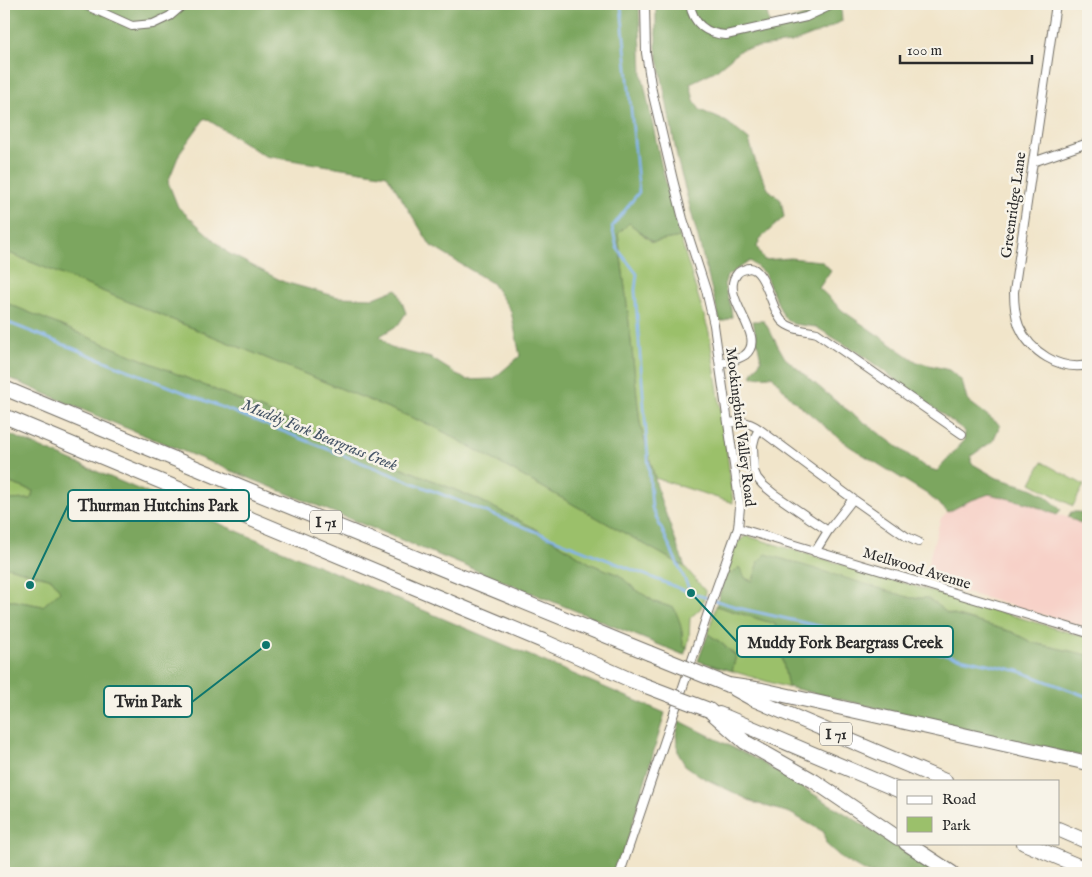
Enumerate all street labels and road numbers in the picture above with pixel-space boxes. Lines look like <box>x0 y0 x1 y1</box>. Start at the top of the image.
street label: Greenridge Lane <box>997 151 1030 259</box>
street label: Mockingbird Valley Road <box>721 346 760 509</box>
road number: I 71 <box>310 511 342 534</box>
street label: Mellwood Avenue <box>861 543 973 594</box>
road number: I 71 <box>820 722 852 746</box>

